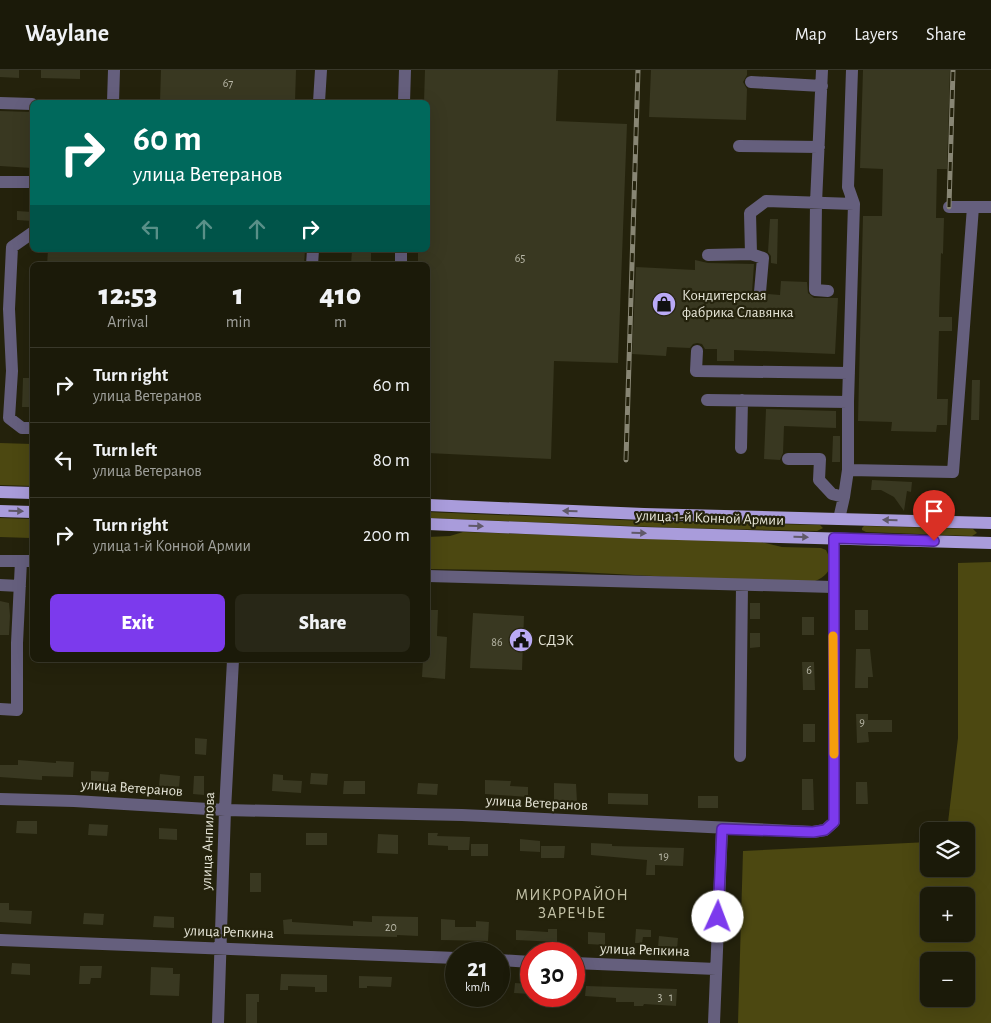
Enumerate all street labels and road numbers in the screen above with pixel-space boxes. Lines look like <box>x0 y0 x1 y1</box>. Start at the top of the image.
street label: улица 1-й Конной Армии <box>635 508 784 528</box>
street label: улица Ветеранов <box>80 777 183 799</box>
street label: улица Анпилова <box>199 791 217 891</box>
street label: улица Ветеранов <box>485 793 588 813</box>
street label: улица Репкина <box>183 923 274 941</box>
street label: улица Репкина <box>599 941 690 959</box>

